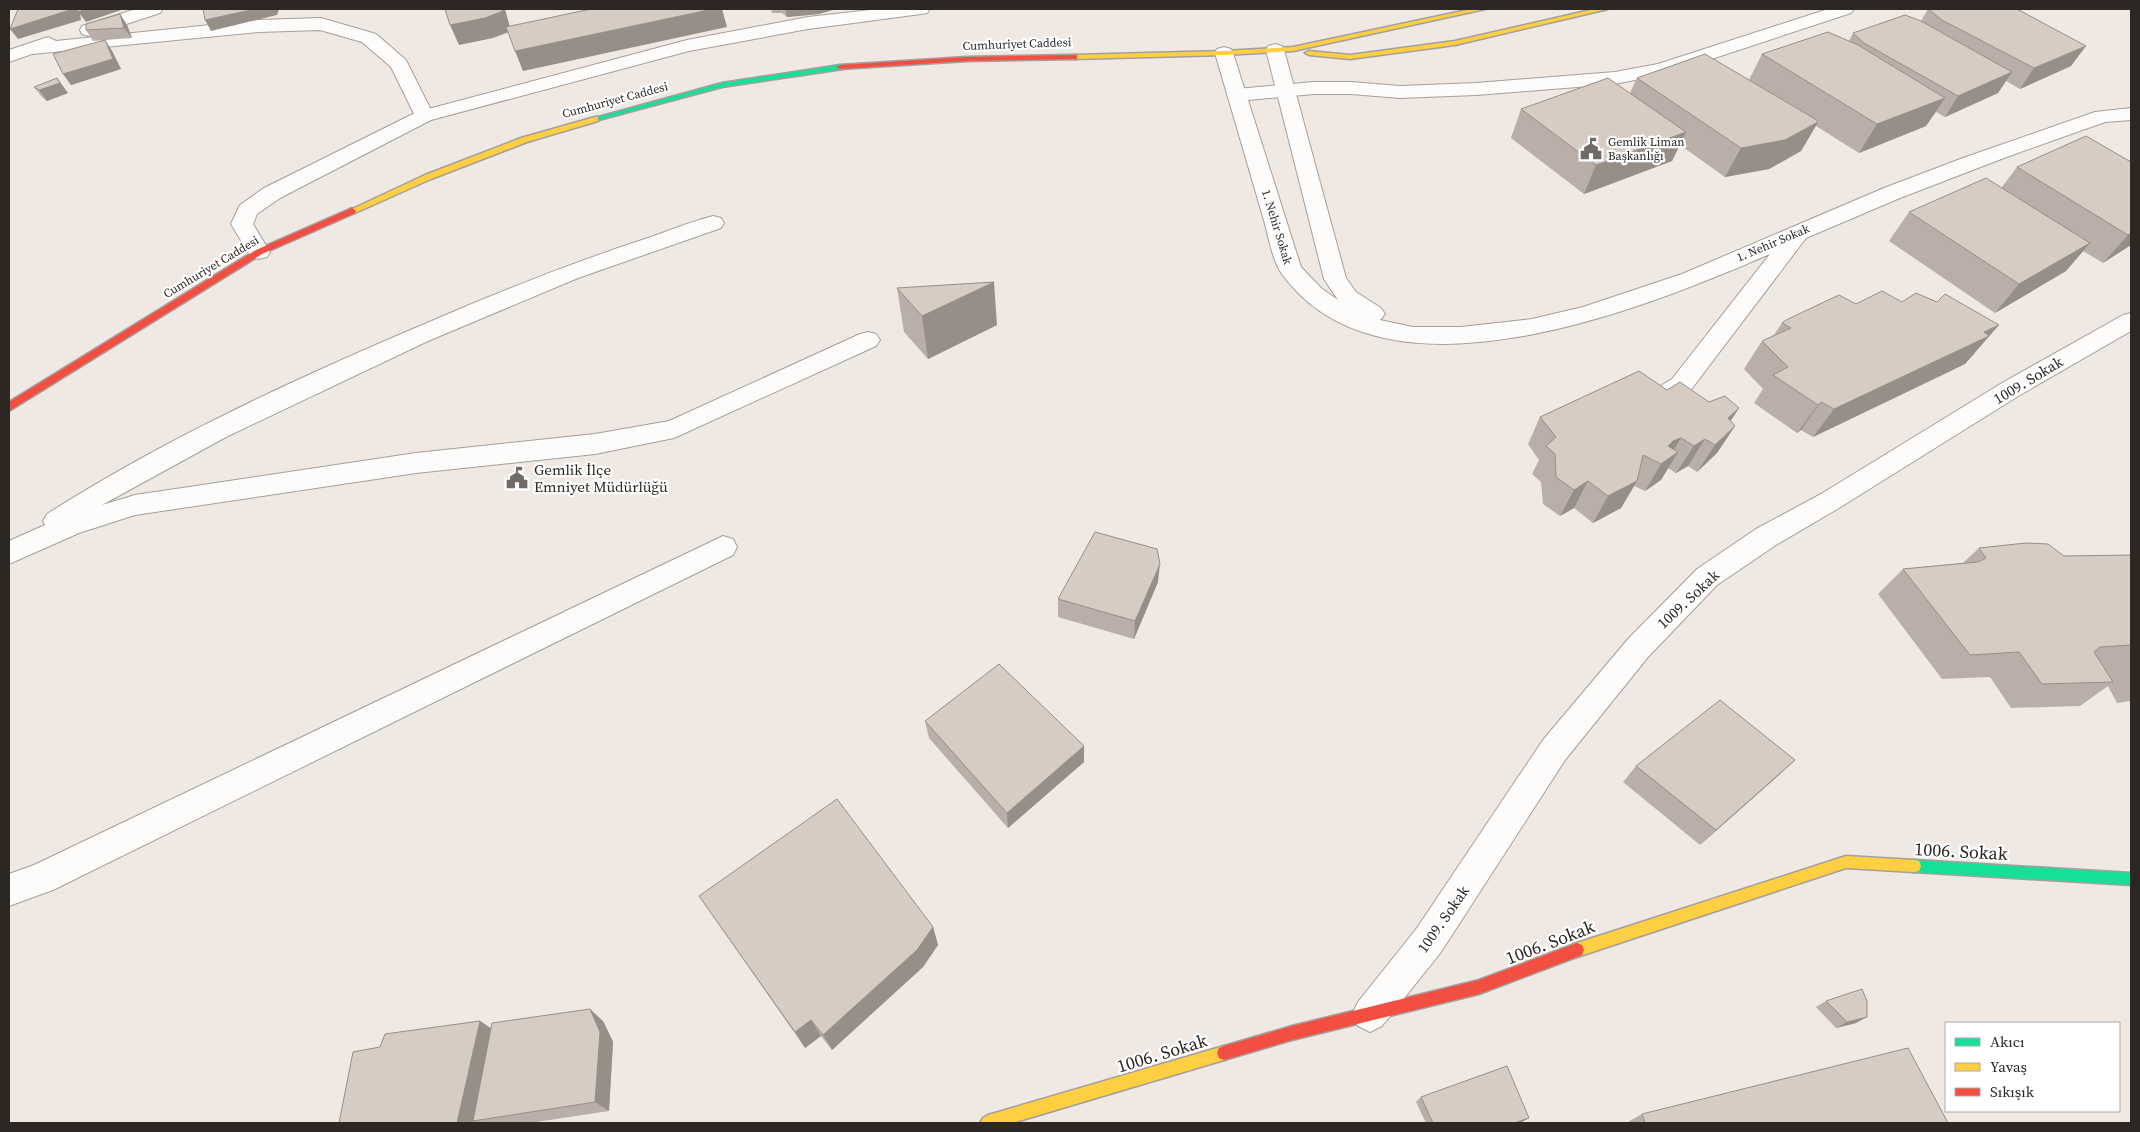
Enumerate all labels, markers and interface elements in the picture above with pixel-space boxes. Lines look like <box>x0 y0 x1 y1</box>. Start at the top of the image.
street label: Cumhuriyet Caddesi <box>962 34 1072 54</box>
street label: Cumhuriyet Caddesi <box>560 78 670 122</box>
place label: Gemlik Liman Başkanlığı <box>1608 134 1685 164</box>
public building icon: Gemlik Liman Başkanlığı <box>1578 136 1604 162</box>
street label: 1. Nehir Sokak <box>1258 188 1296 267</box>
street label: 1. Nehir Sokak <box>1734 220 1812 266</box>
street label: Cumhuriyet Caddesi <box>160 232 262 302</box>
street label: 1009. Sokak <box>1989 351 2067 409</box>
place label: Gemlik İlçe Emniyet Müdürlüğü <box>534 459 668 497</box>
public building icon: Gemlik İlçe Emniyet Müdürlüğü <box>504 465 530 491</box>
street label: 1009. Sokak <box>1652 564 1724 633</box>
street label: 1006. Sokak <box>1914 836 2008 866</box>
street label: 1009. Sokak <box>1412 880 1474 957</box>
street label: 1006. Sokak <box>1502 914 1598 970</box>
legend <box>1945 1022 2120 1112</box>
street label: 1006. Sokak <box>1114 1027 1210 1079</box>
text: Akıcı <box>1990 1031 2024 1052</box>
text: Yavaş <box>1990 1056 2027 1077</box>
text: Sıkışık <box>1990 1081 2035 1102</box>

